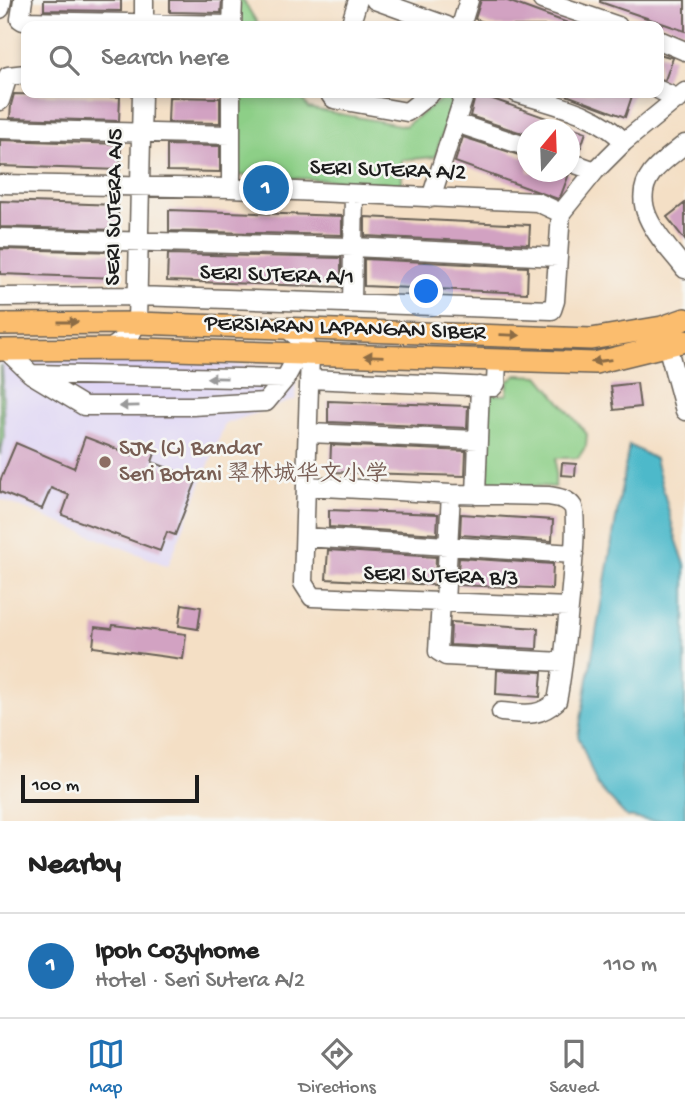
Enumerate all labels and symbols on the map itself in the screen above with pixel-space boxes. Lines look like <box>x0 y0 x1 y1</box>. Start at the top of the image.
north arrow <box>517 119 580 182</box>
street label: SERI SUTERA A/5 <box>100 128 130 286</box>
street label: SERI SUTERA A/2 <box>309 155 467 187</box>
pin: 1 <box>243 162 289 214</box>
street label: SERI SUTERA A/1 <box>199 260 355 292</box>
your location <box>409 274 443 308</box>
street label: PERSIARAN LAPANGAN SIBER <box>203 311 487 347</box>
one-way arrow <box>57 316 79 328</box>
one-way arrow <box>499 330 521 341</box>
one-way arrow <box>362 350 384 361</box>
one-way arrow <box>590 356 612 367</box>
one-way arrow <box>205 372 227 383</box>
one-way arrow <box>118 400 140 412</box>
place label: SJK (C) Bandar Seri Botani 翠林城华文小学 <box>119 436 388 489</box>
marker: SJK (C) Bandar Seri Botani 翠林城华文小学 <box>97 454 113 470</box>
street label: SERI SUTERA B/3 <box>363 561 519 593</box>
scale bar <box>21 772 200 804</box>

